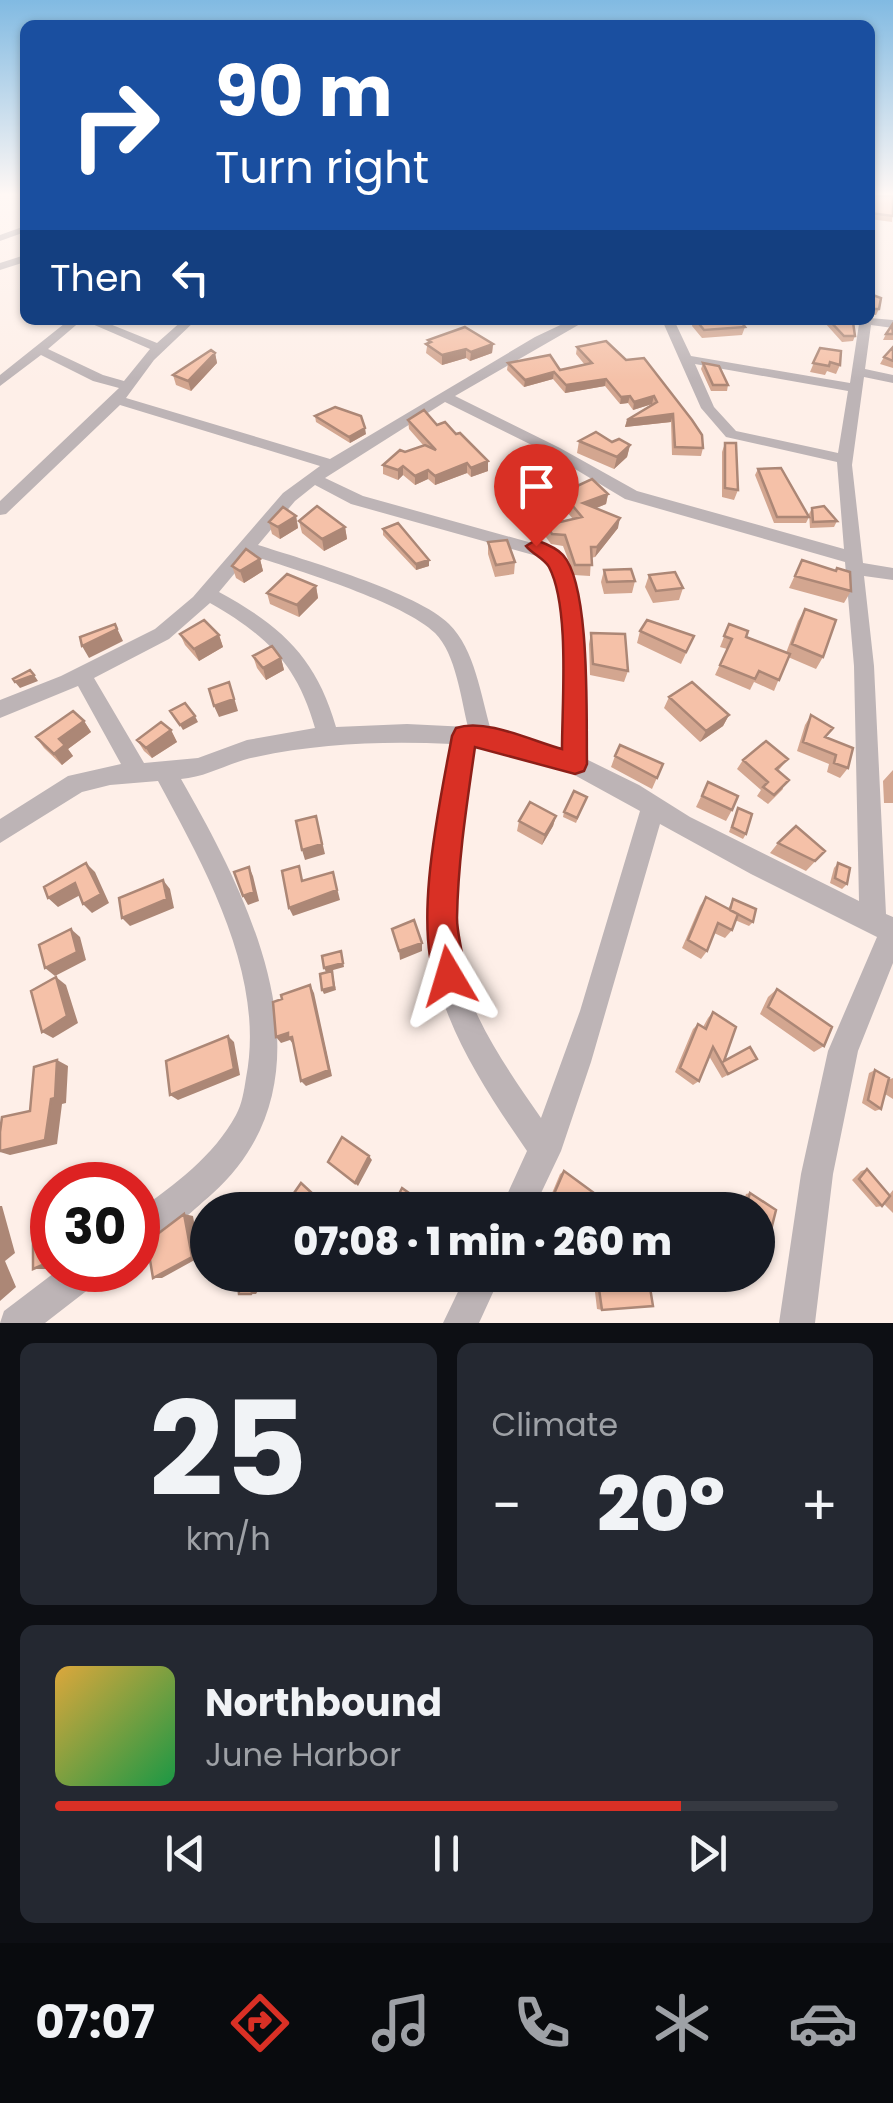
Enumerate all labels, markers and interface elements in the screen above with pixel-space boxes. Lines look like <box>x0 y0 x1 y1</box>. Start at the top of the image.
text: 90 m <box>215 42 393 141</box>
icon: right <box>50 60 180 190</box>
text: Turn right <box>215 136 429 199</box>
icon: left <box>163 250 218 305</box>
text: Then <box>50 251 143 304</box>
pin <box>494 444 579 547</box>
icon: arrive <box>509 459 564 514</box>
position arrow <box>397 924 501 1028</box>
speed limit sign: 30 <box>30 1162 160 1292</box>
text: 07:08 · 1 min · 260 m <box>293 1215 672 1268</box>
text: 25 <box>149 1358 308 1541</box>
text: Climate <box>492 1402 618 1447</box>
text: 20° <box>597 1452 725 1557</box>
text: − <box>492 1467 522 1544</box>
text: + <box>800 1467 838 1544</box>
text: km/h <box>186 1516 271 1561</box>
text: Northbound <box>205 1676 442 1729</box>
text: June Harbor <box>205 1732 401 1777</box>
icon: previous <box>158 1826 213 1881</box>
icon: pause <box>419 1826 474 1881</box>
icon: next <box>680 1826 735 1881</box>
icon: directions <box>225 1988 295 2058</box>
icon: music <box>366 1988 436 2058</box>
icon: phone <box>507 1988 577 2058</box>
icon: climate <box>647 1988 717 2058</box>
icon: car <box>788 1988 858 2058</box>
text: 07:07 <box>35 1991 155 2054</box>

